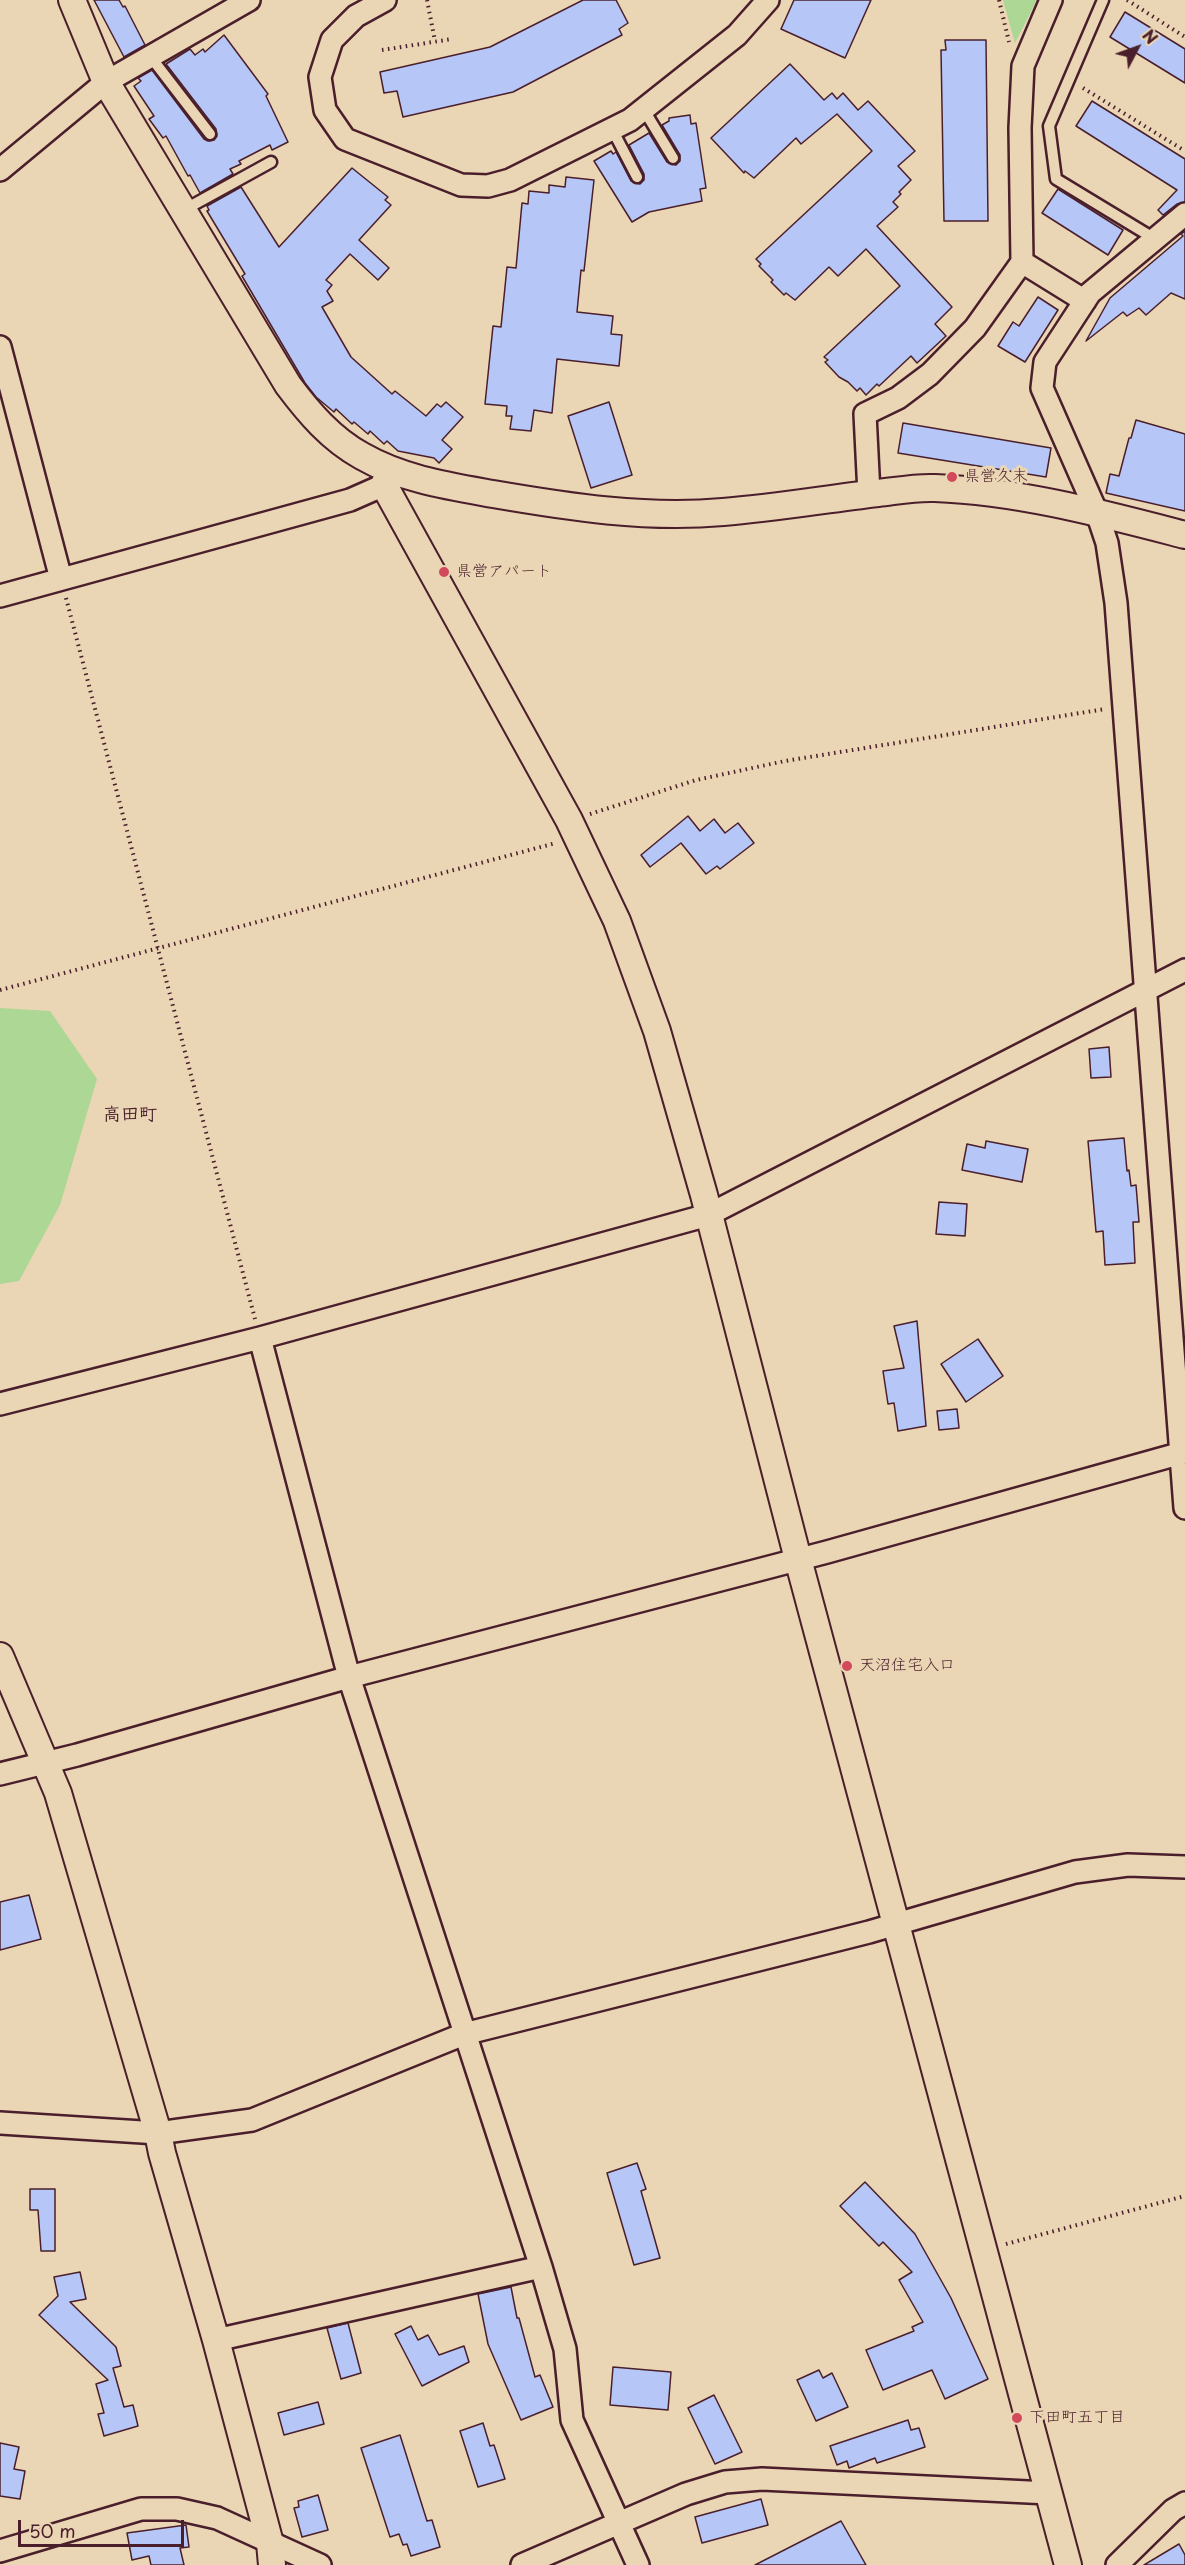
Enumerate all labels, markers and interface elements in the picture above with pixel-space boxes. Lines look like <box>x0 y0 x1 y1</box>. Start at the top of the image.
north arrow <box>1107 18 1167 78</box>
text: N <box>1137 24 1164 49</box>
place label: 県営久末 <box>964 467 1028 487</box>
marker: 県営久末 <box>945 470 959 484</box>
place label: 県営アパート <box>456 562 552 582</box>
marker: 県営アパート <box>437 565 451 579</box>
district label: 高田町 <box>103 1104 157 1126</box>
place label: 天沼住宅入口 <box>859 1656 955 1676</box>
marker: 天沼住宅入口 <box>840 1659 854 1673</box>
place label: 下田町五丁目 <box>1029 2408 1125 2428</box>
marker: 下田町五丁目 <box>1010 2411 1024 2425</box>
scale bar <box>21 2508 188 2546</box>
text: 50 m <box>29 2517 76 2544</box>

